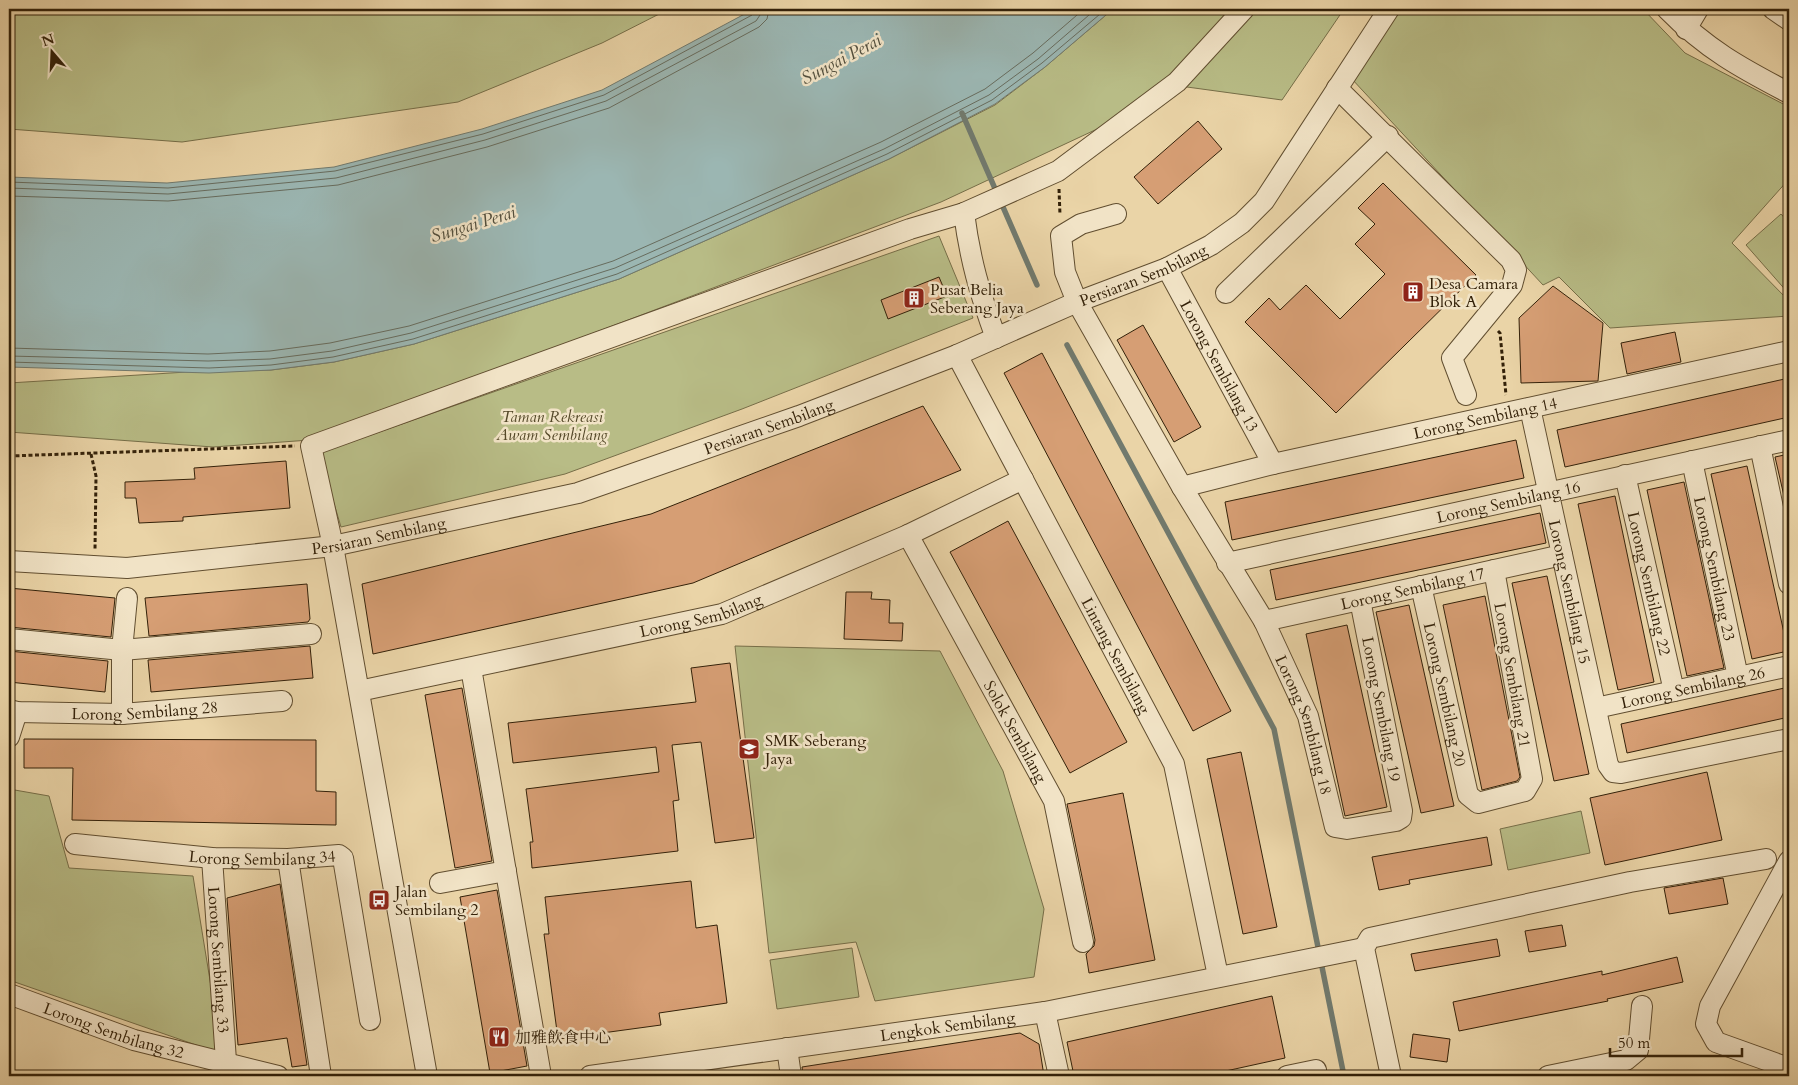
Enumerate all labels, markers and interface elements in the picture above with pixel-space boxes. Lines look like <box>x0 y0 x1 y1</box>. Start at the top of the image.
water label: Sungai Perai <box>797 27 887 91</box>
north arrow <box>28 28 78 78</box>
text: N <box>39 29 57 51</box>
water label: Sungai Perai <box>427 199 520 249</box>
street label: Persiaran Sembilang <box>1076 239 1211 312</box>
place label: Desa Camara Blok A <box>1429 273 1518 313</box>
place label: Pusat Belia Seberang Jaya <box>930 279 1024 319</box>
building icon: Desa Camara Blok A <box>1401 280 1425 304</box>
building icon: Pusat Belia Seberang Jaya <box>902 286 926 310</box>
street label: Lorong Sembilang 13 <box>1174 296 1264 436</box>
street label: Lorong Sembilang 14 <box>1411 392 1559 445</box>
street label: Persiaran Sembilang <box>701 394 837 460</box>
park label: Taman Rekreasi Awam Sembilang <box>495 406 609 446</box>
street label: Lorong Sembilang 16 <box>1434 476 1583 529</box>
street label: Lorong Sembilang 23 <box>1688 495 1740 643</box>
street label: Lorong Sembilang 22 <box>1622 509 1676 658</box>
street label: Persiaran Sembilang <box>310 512 448 560</box>
street label: Lorong Sembilang 15 <box>1543 518 1596 666</box>
street label: Lorong Sembilang 17 <box>1339 562 1487 616</box>
street label: Lorong Sembilang <box>638 588 765 643</box>
street label: Lintang Sembilang <box>1076 594 1155 718</box>
street label: Lorong Sembilang 21 <box>1488 601 1536 749</box>
street label: Lorong Sembilang 20 <box>1418 620 1471 769</box>
street label: Lorong Sembilang 19 <box>1356 635 1406 783</box>
street label: Lorong Sembilang 18 <box>1269 652 1337 797</box>
street label: Lorong Sembilang 26 <box>1619 662 1767 714</box>
street label: Solok Sembilang <box>978 677 1052 787</box>
street label: Lorong Sembilang 28 <box>71 696 219 726</box>
place label: SMK Seberang Jaya <box>763 730 866 770</box>
school or university icon: SMK Seberang Jaya <box>737 737 761 761</box>
street label: Lorong Sembilang 34 <box>188 845 337 871</box>
place label: Jalan Sembilang 2 <box>393 881 478 921</box>
street label: Lorong Sembilang 33 <box>202 886 234 1034</box>
bus stop icon: Jalan Sembilang 2 <box>367 888 391 912</box>
street label: Lorong Sembilang 32 <box>40 998 186 1064</box>
street label: Lengkok Sembilang <box>879 1006 1017 1047</box>
restaurant icon: 加雅飲食中心 <box>487 1025 511 1049</box>
scale bar <box>1610 1025 1743 1057</box>
place label: 加雅飲食中心 <box>515 1027 611 1049</box>
text: 50 m <box>1618 1033 1650 1053</box>

